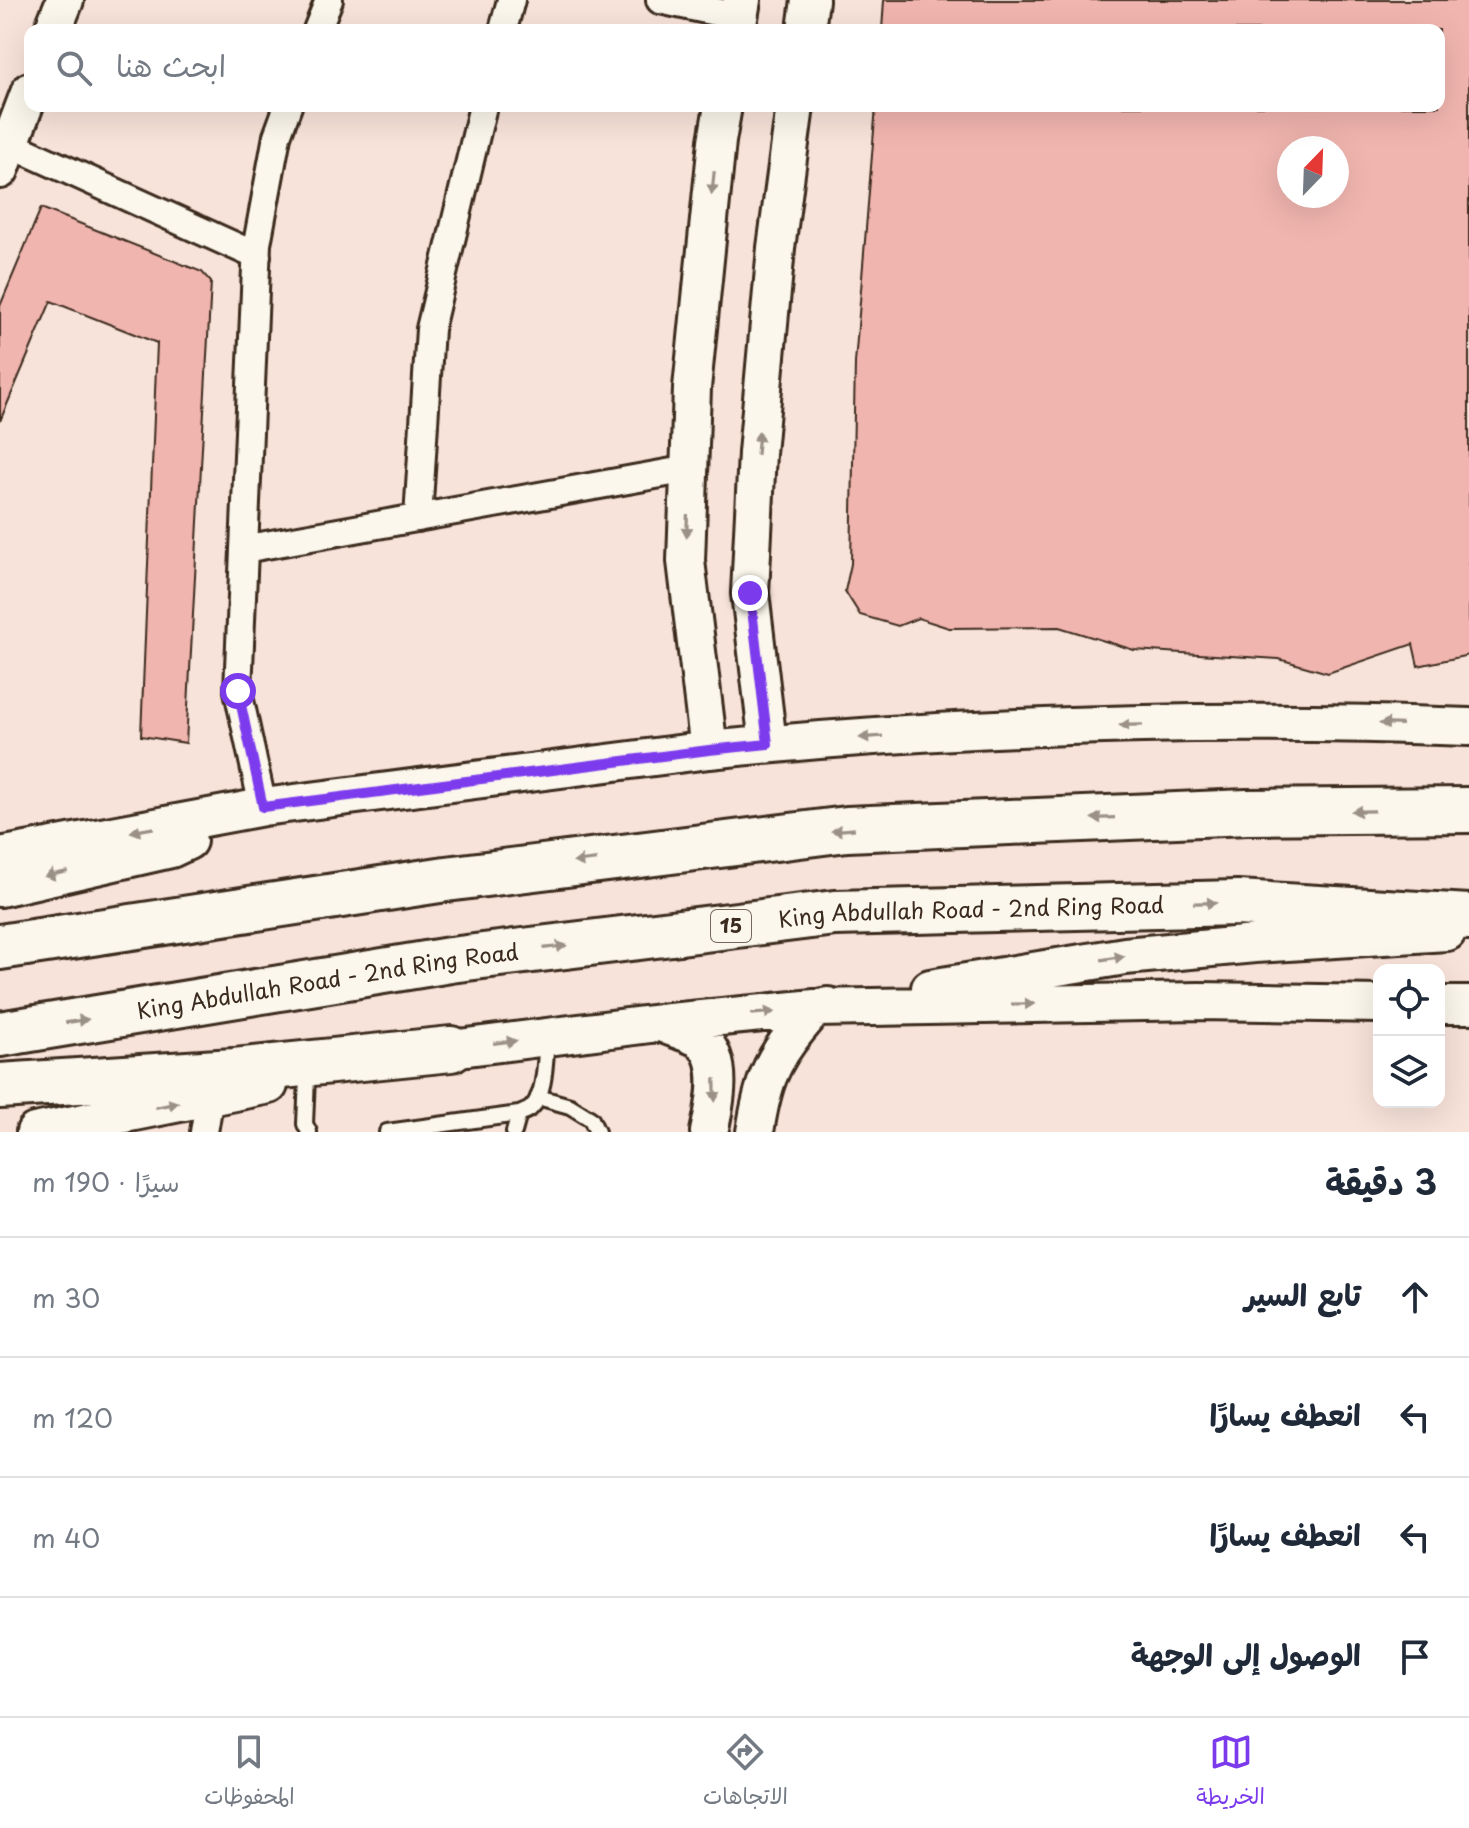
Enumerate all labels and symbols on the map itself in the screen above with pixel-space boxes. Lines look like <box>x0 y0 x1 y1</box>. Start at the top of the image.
north arrow <box>1277 136 1349 208</box>
one-way arrow <box>706 171 719 196</box>
one-way arrow <box>752 430 765 455</box>
one-way arrow <box>681 514 694 539</box>
route end <box>732 575 768 611</box>
route start <box>220 673 256 709</box>
one-way arrow <box>1378 718 1403 731</box>
one-way arrow <box>1118 719 1143 731</box>
one-way arrow <box>859 731 884 744</box>
one-way arrow <box>1350 805 1375 817</box>
one-way arrow <box>1090 812 1115 825</box>
one-way arrow <box>830 823 855 836</box>
one-way arrow <box>129 824 154 836</box>
one-way arrow <box>573 855 598 868</box>
one-way arrow <box>44 868 69 881</box>
street label: King Abdullah Road - 2nd Ring Road <box>776 887 1164 935</box>
one-way arrow <box>1193 897 1218 910</box>
road number: 15 <box>711 910 751 942</box>
street label: King Abdullah Road - 2nd Ring Road <box>134 934 520 1026</box>
one-way arrow <box>543 941 568 954</box>
one-way arrow <box>1101 951 1126 964</box>
one-way arrow <box>1011 998 1036 1010</box>
one-way arrow <box>751 1006 776 1019</box>
one-way arrow <box>65 1014 90 1027</box>
one-way arrow <box>493 1035 518 1048</box>
one-way arrow <box>709 1078 721 1103</box>
one-way arrow <box>154 1098 179 1111</box>

